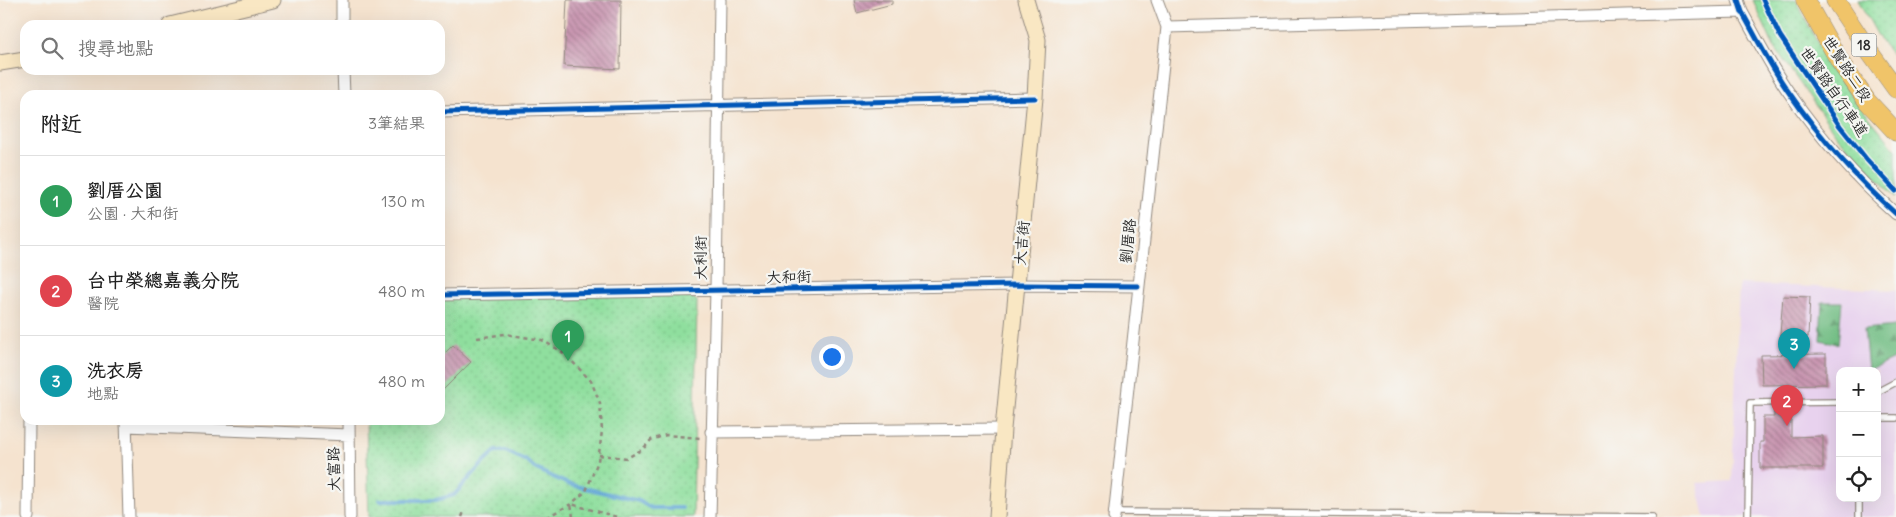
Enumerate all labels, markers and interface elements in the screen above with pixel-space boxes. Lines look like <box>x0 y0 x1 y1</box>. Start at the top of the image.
search box <box>20 20 445 75</box>
street label: 世賢路二段 <box>1819 32 1876 105</box>
icon: search <box>38 34 66 62</box>
road number: 18 <box>1852 34 1876 56</box>
text: 搜尋地點 <box>78 36 154 60</box>
street label: 世賢路自行車道 <box>1797 43 1872 140</box>
text: 附近 <box>40 110 82 137</box>
text: 3筆結果 <box>368 113 425 133</box>
text: 劉厝公園 <box>87 178 163 202</box>
text: 1 <box>53 191 59 211</box>
text: 130 m <box>381 191 425 211</box>
text: 公園 · 大和街 <box>87 203 178 223</box>
street label: 劉厝路 <box>1116 218 1139 264</box>
street label: 大吉街 <box>1010 220 1033 266</box>
street label: 大利街 <box>691 235 710 281</box>
street label: 大和街 <box>766 267 812 286</box>
text: 台中榮總嘉義分院 <box>87 268 239 292</box>
text: 2 <box>52 281 60 301</box>
text: 480 m <box>378 281 425 301</box>
text: 醫院 <box>87 293 119 313</box>
pin: 1 <box>552 320 584 361</box>
pin: 3 <box>1778 328 1810 369</box>
your location <box>819 344 845 370</box>
text: 洗衣房 <box>87 358 144 382</box>
map controls <box>1836 367 1881 502</box>
button: + <box>1836 367 1881 412</box>
text: 3 <box>51 371 61 391</box>
text: 480 m <box>378 371 425 391</box>
text: 地點 <box>87 383 119 403</box>
pin: 2 <box>1771 385 1803 426</box>
button: − <box>1836 412 1881 457</box>
street label: 大富路 <box>324 446 343 492</box>
button: locate <box>1836 457 1881 502</box>

